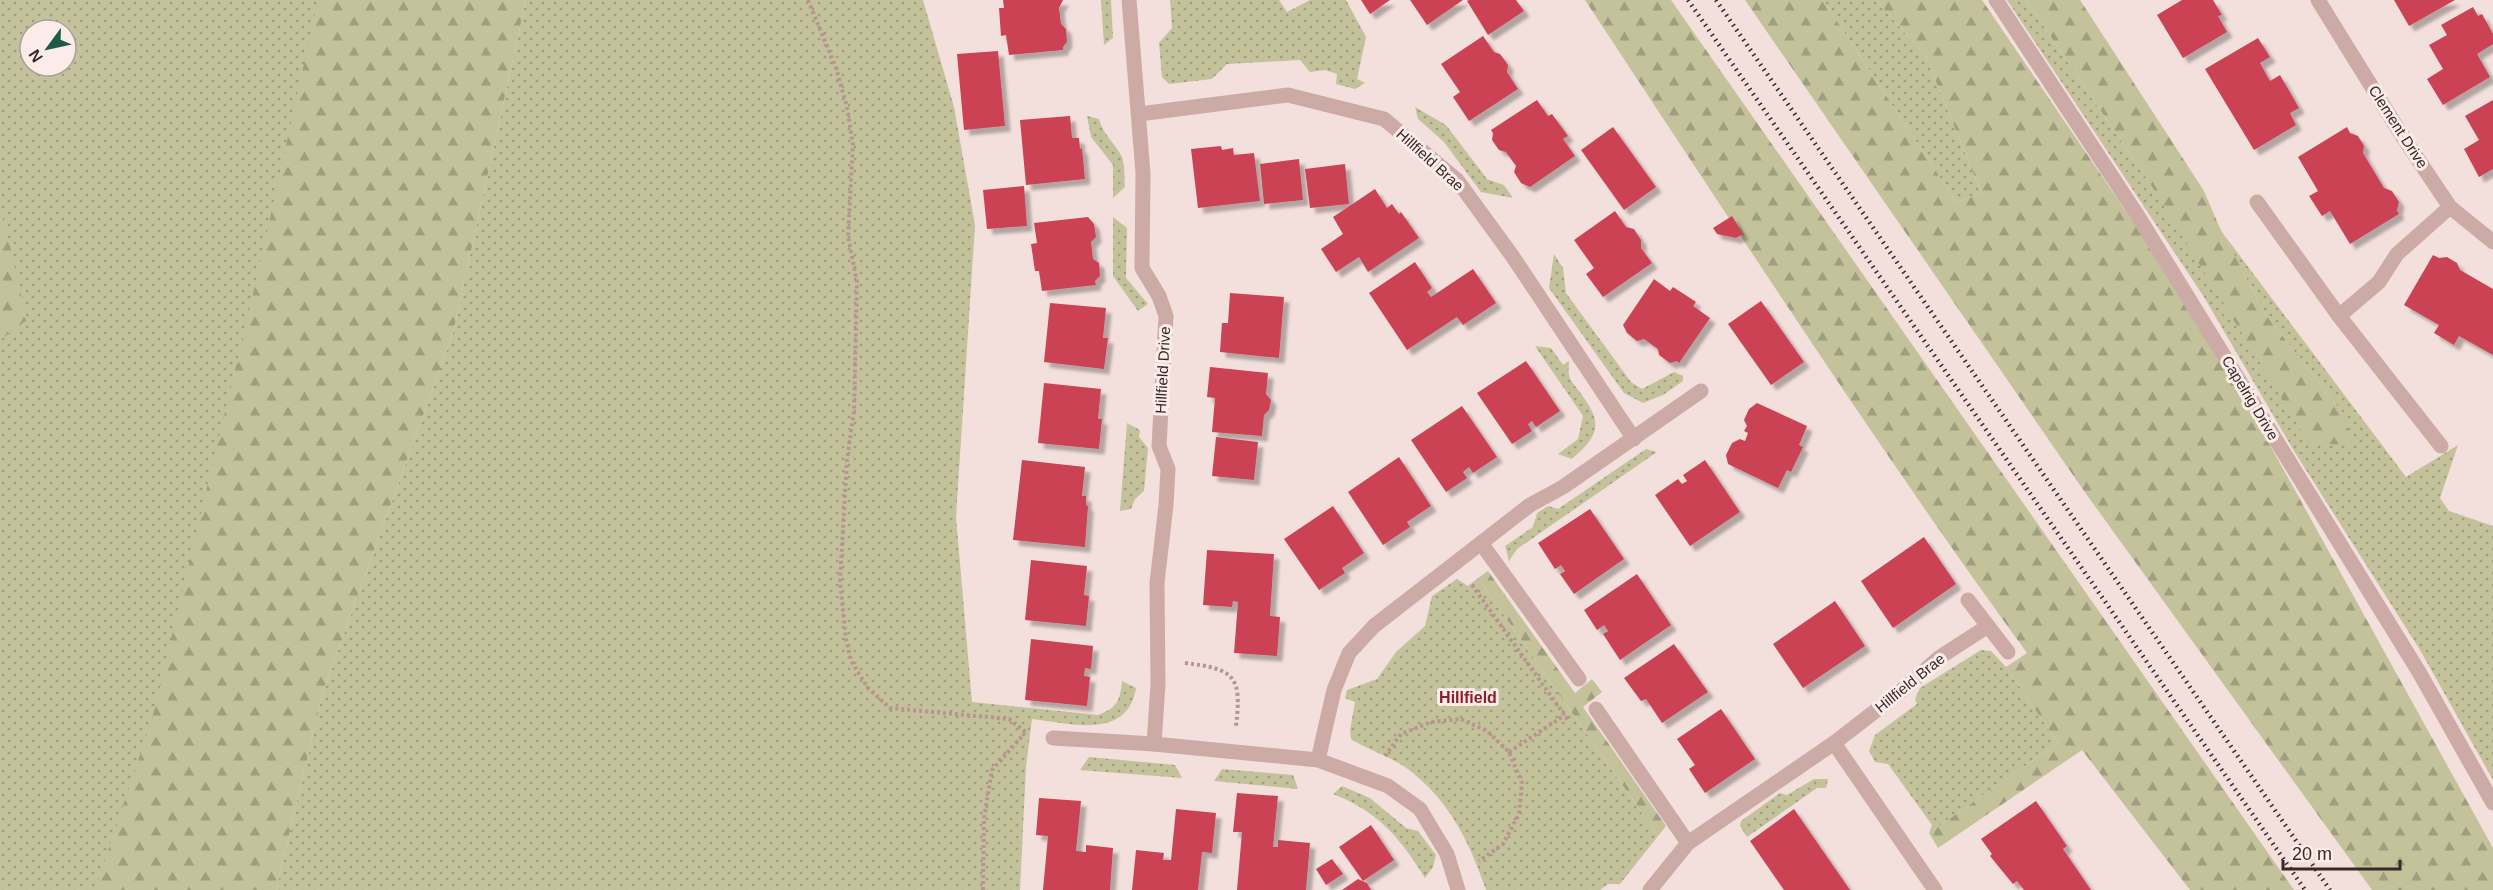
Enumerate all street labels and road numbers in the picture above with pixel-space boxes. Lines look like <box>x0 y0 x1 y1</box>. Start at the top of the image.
street label: Clement Drive <box>2365 82 2431 171</box>
street label: Hillfield Brae <box>1393 125 1467 194</box>
street label: Hillfield Drive <box>1152 326 1173 414</box>
street label: Capelrig Drive <box>2219 353 2282 443</box>
street label: Hillfield Brae <box>1872 650 1948 716</box>

